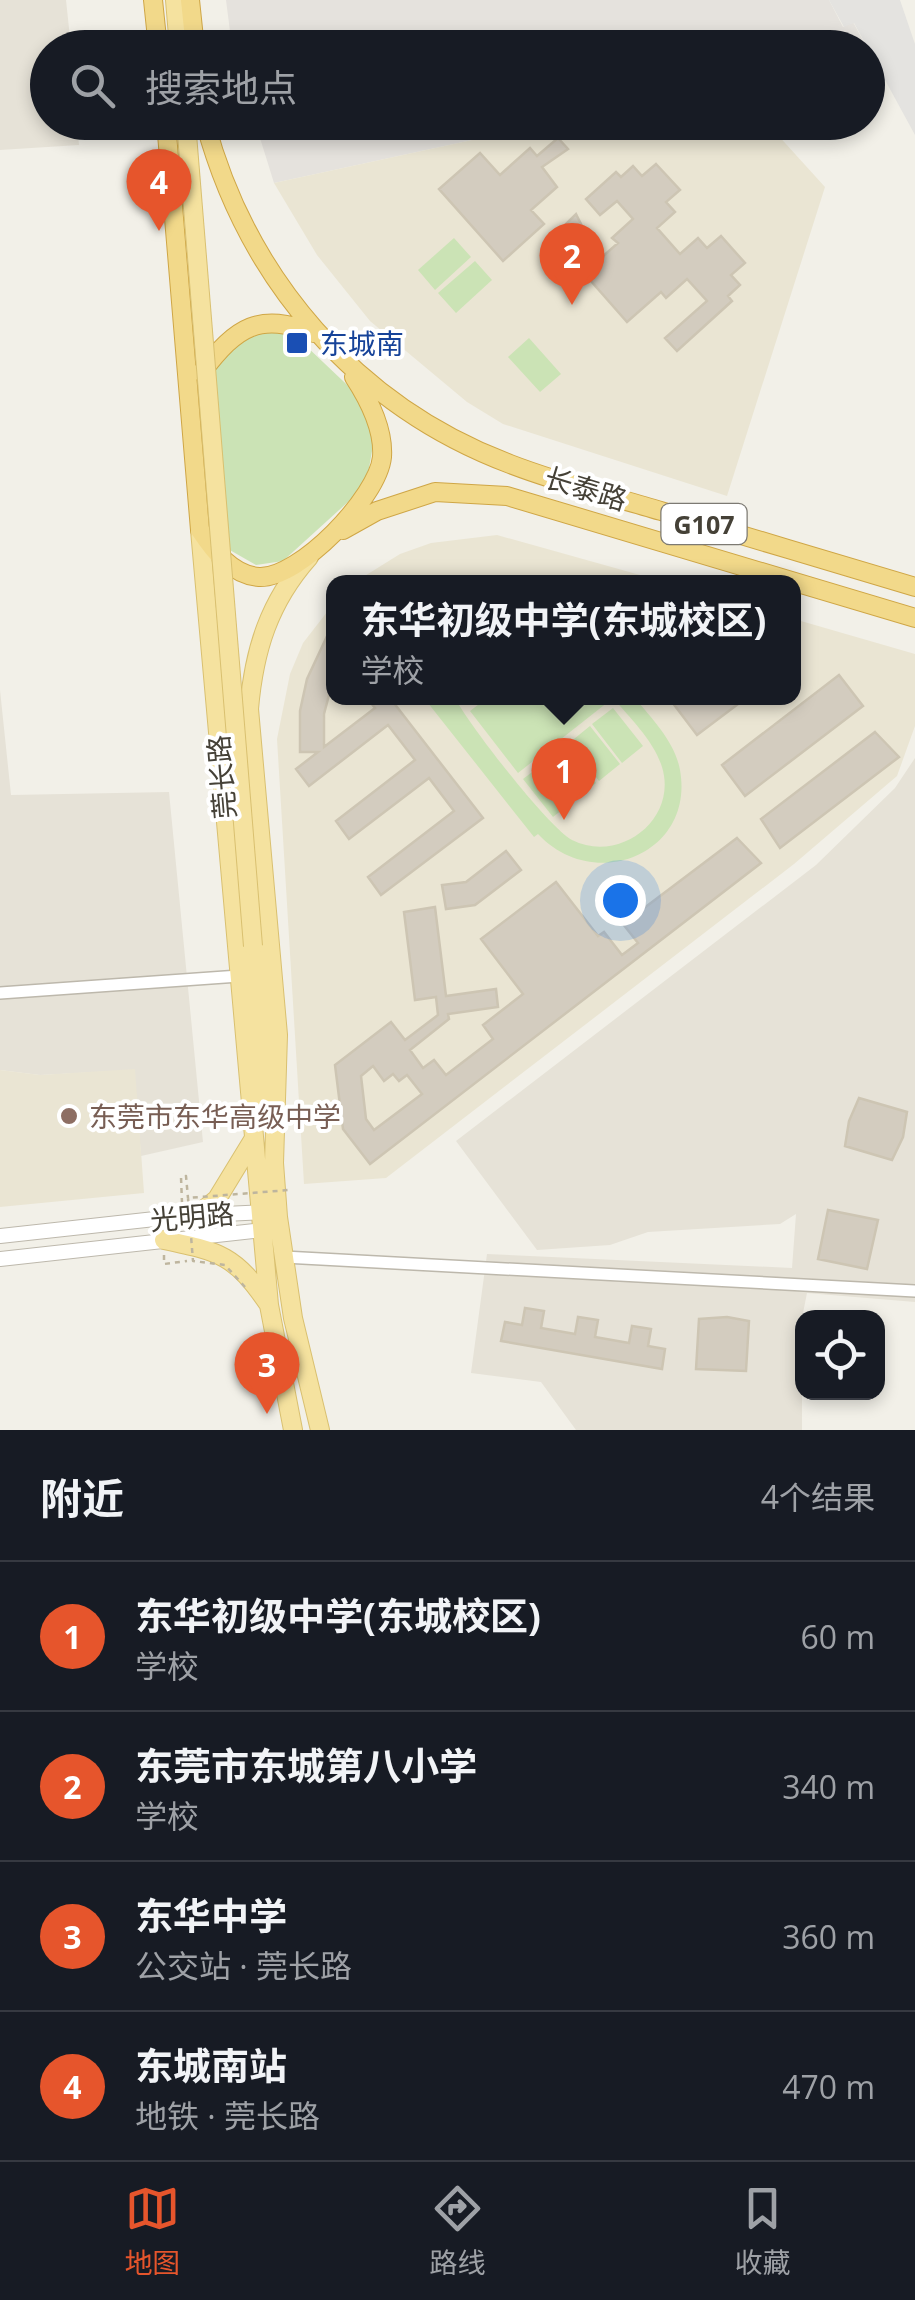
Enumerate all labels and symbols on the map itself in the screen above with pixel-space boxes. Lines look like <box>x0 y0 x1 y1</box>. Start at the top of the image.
pin: 4 <box>126 148 192 231</box>
pin: 2 <box>540 222 604 305</box>
place label: 东城南 <box>320 324 404 362</box>
marker: 东城南 <box>284 330 310 356</box>
street label: 长泰路 <box>540 458 632 518</box>
road number: G107 <box>662 504 746 544</box>
street label: 莞长路 <box>198 733 244 821</box>
pin: 1 <box>532 738 596 820</box>
your location <box>595 875 646 926</box>
place label: 东莞市东华高级中学 <box>89 1097 341 1135</box>
marker: 东莞市东华高级中学 <box>58 1105 80 1127</box>
street label: 光明路 <box>148 1193 236 1239</box>
pin: 3 <box>234 1332 300 1414</box>

